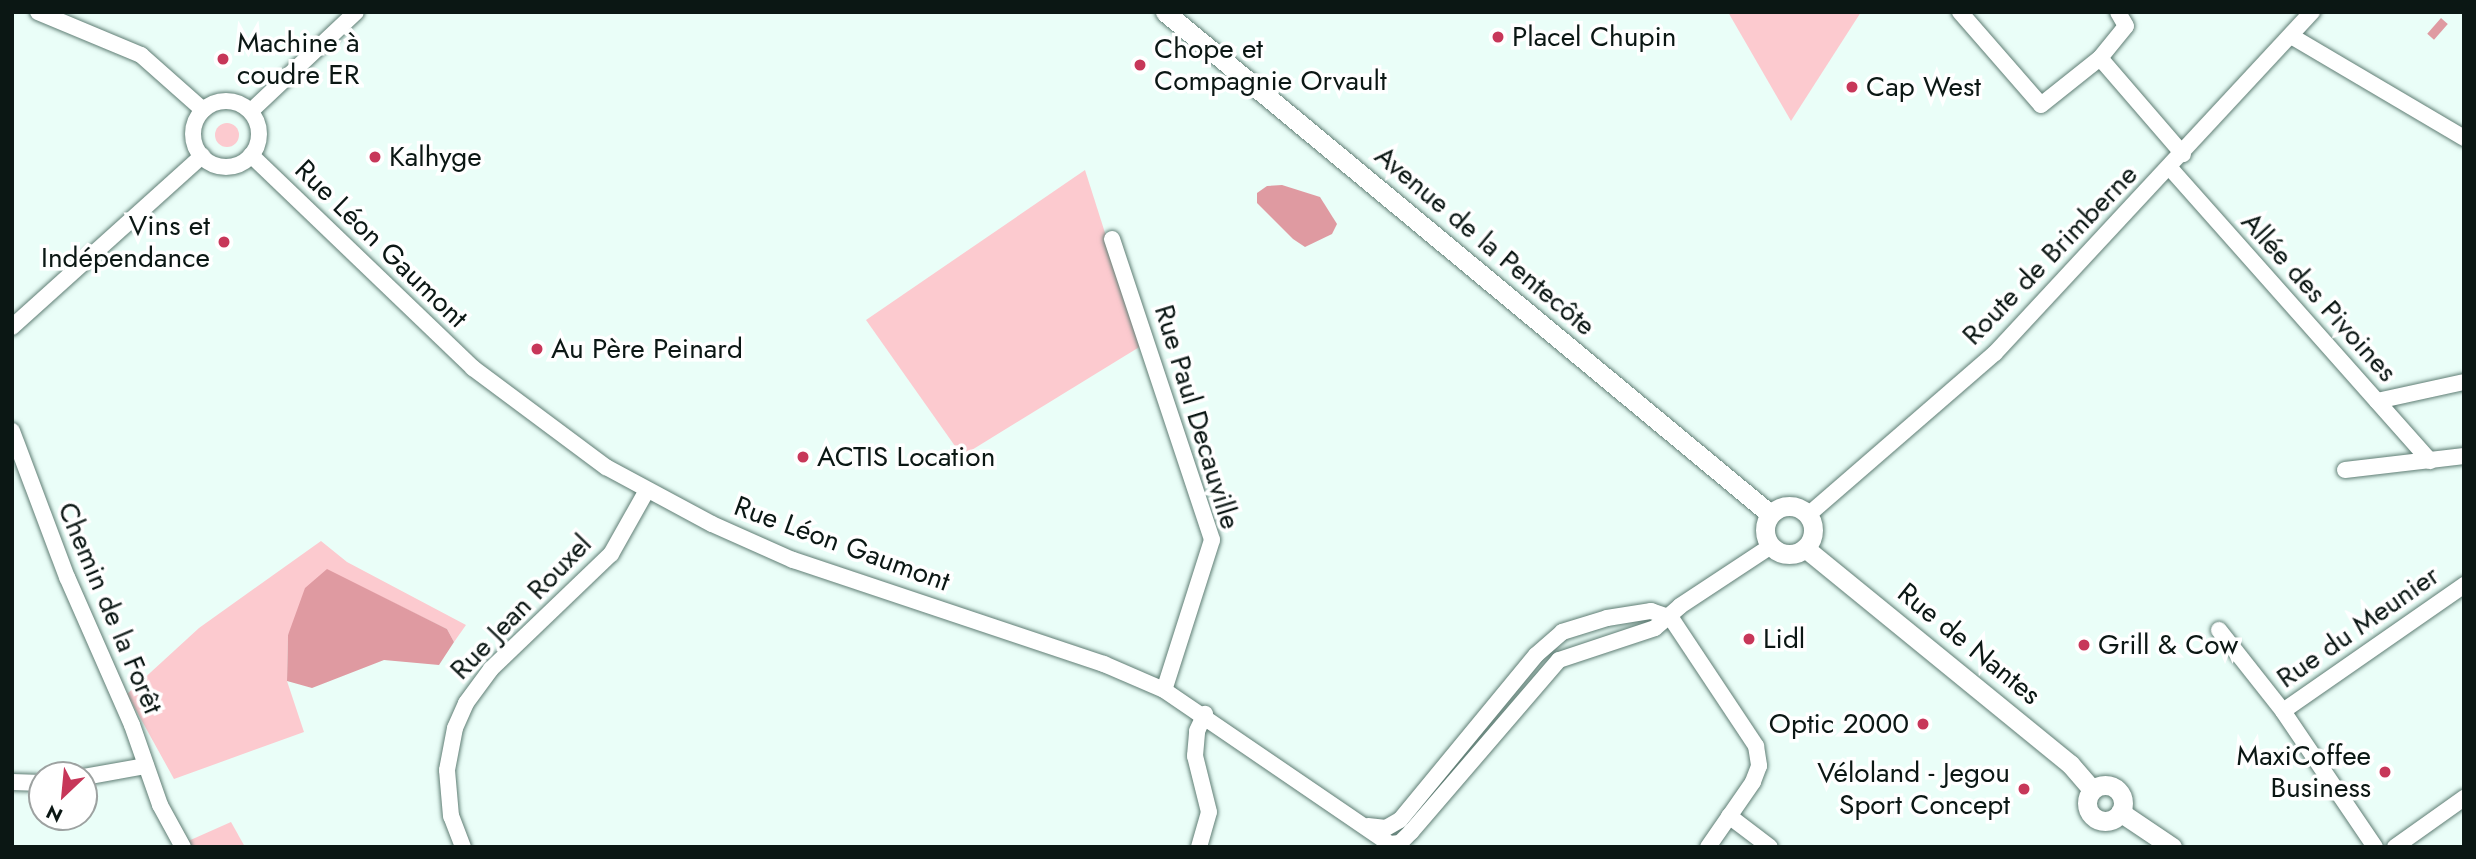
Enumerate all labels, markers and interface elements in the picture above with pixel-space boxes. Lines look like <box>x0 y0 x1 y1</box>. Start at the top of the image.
place label: Placel Chupin <box>1512 20 1676 54</box>
place label: Machine à coudre ER <box>237 26 360 92</box>
marker: Placel Chupin <box>1490 29 1506 45</box>
place label: Chope et Compagnie Orvault <box>1154 32 1387 98</box>
marker: Machine à coudre ER <box>215 51 231 67</box>
marker: Chope et Compagnie Orvault <box>1132 57 1148 73</box>
place label: Cap West <box>1866 70 1981 104</box>
marker: Cap West <box>1844 79 1860 95</box>
street label: Avenue de la Pentecôte <box>1368 139 1602 343</box>
place label: Kalhyge <box>389 140 482 174</box>
marker: Kalhyge <box>367 149 383 165</box>
street label: Rue Léon Gaumont <box>288 153 474 335</box>
street label: Route de Brimberne <box>1955 158 2145 352</box>
street label: Allée des Pivoines <box>2234 205 2404 389</box>
place label: Vins et Indépendance <box>41 209 210 275</box>
marker: Vins et Indépendance <box>216 234 232 250</box>
street label: Rue Paul Decauville <box>1147 301 1247 533</box>
place label: Au Père Peinard <box>551 332 743 366</box>
marker: Au Père Peinard <box>529 341 545 357</box>
place label: ACTIS Location <box>817 440 995 474</box>
marker: ACTIS Location <box>795 449 811 465</box>
street label: Rue Léon Gaumont <box>730 489 954 599</box>
street label: Chemin de la Forêt <box>50 497 170 719</box>
street label: Rue Jean Rouxel <box>443 527 599 687</box>
street label: Rue du Meunier <box>2271 559 2445 695</box>
street label: Rue de Nantes <box>1891 576 2047 712</box>
place label: Lidl <box>1763 622 1805 656</box>
place label: Grill & Cow <box>2098 628 2238 662</box>
marker: Lidl <box>1741 631 1757 647</box>
marker: Grill & Cow <box>2076 637 2092 653</box>
place label: Optic 2000 <box>1769 707 1909 741</box>
marker: Optic 2000 <box>1915 716 1931 732</box>
place label: MaxiCoffee Business <box>2236 739 2371 805</box>
place label: Véloland - Jegou Sport Concept <box>1817 756 2010 822</box>
north arrow <box>28 761 98 831</box>
marker: MaxiCoffee Business <box>2377 764 2393 780</box>
marker: Véloland - Jegou Sport Concept <box>2016 781 2032 797</box>
text: N <box>42 798 67 829</box>

